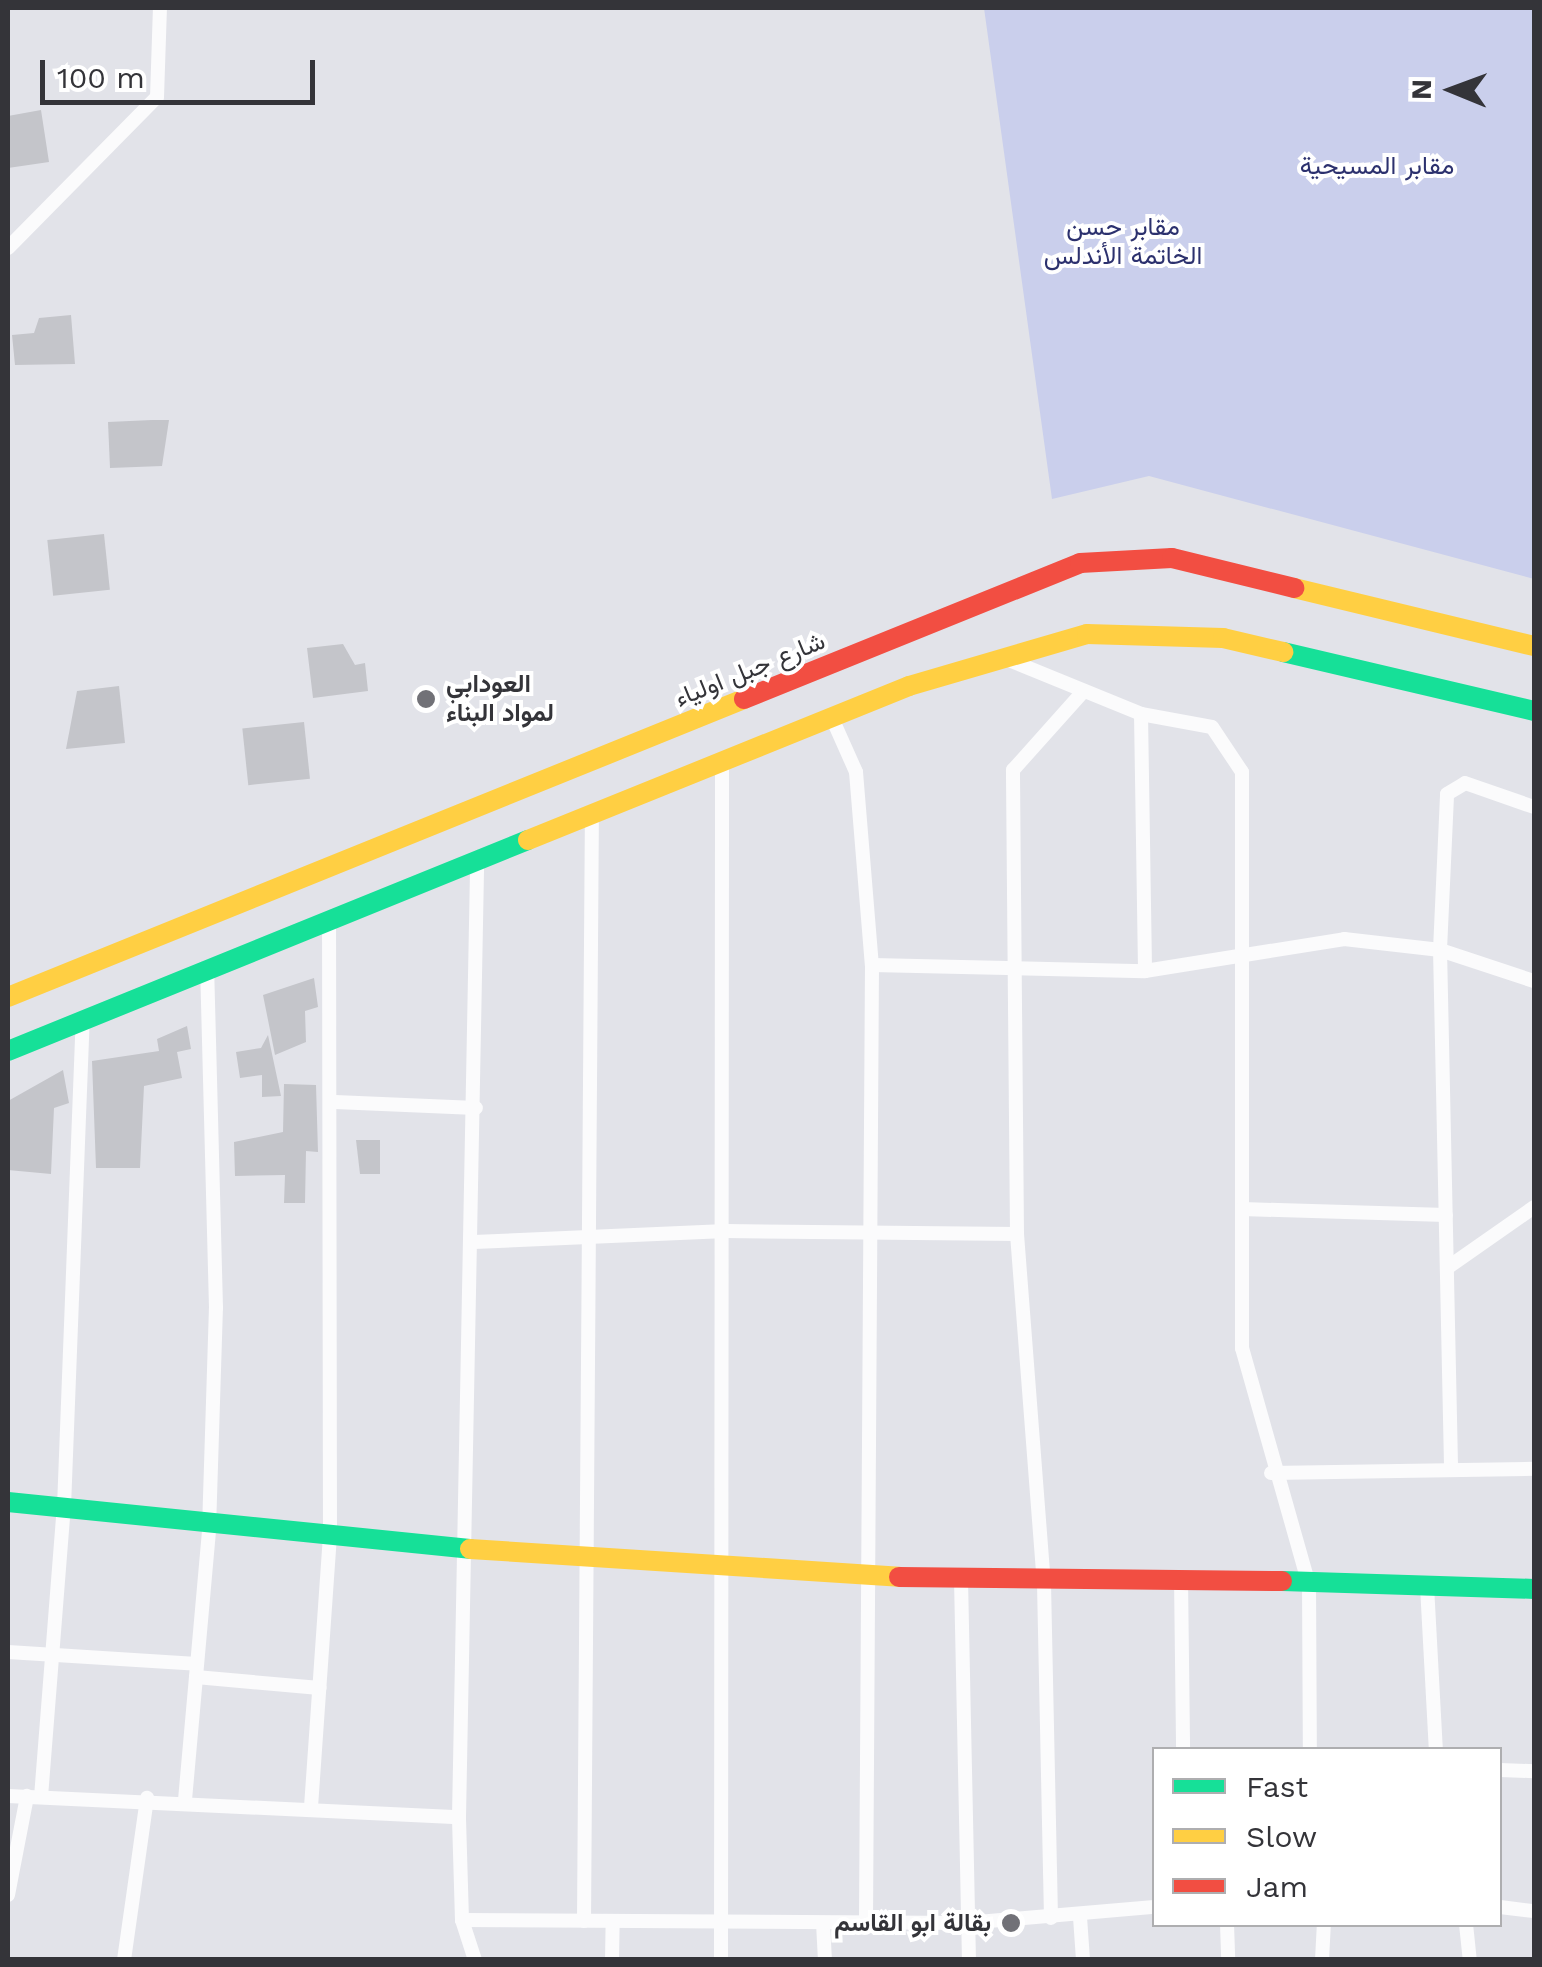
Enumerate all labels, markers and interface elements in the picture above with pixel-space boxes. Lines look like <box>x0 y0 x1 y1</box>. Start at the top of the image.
scale bar <box>45 40 320 102</box>
north arrow <box>1402 40 1502 140</box>
text: 100 m <box>57 60 145 95</box>
text: N <box>1405 79 1438 100</box>
park label: مقابر المسيحية <box>1300 151 1454 181</box>
park label: مقابر حسن الخاتمة الأندلس <box>1044 213 1202 272</box>
street label: شارع جبل اولياء <box>671 626 829 714</box>
place label: العودابي لمواد البناء <box>446 670 554 729</box>
marker: العودابي لمواد البناء <box>415 688 437 710</box>
legend <box>1152 1747 1502 1927</box>
text: Fast <box>1246 1769 1308 1804</box>
text: Slow <box>1246 1819 1317 1854</box>
text: Jam <box>1246 1869 1308 1904</box>
place label: بقالة ابو القاسم <box>834 1908 991 1938</box>
marker: بقالة ابو القاسم <box>1000 1912 1022 1934</box>

